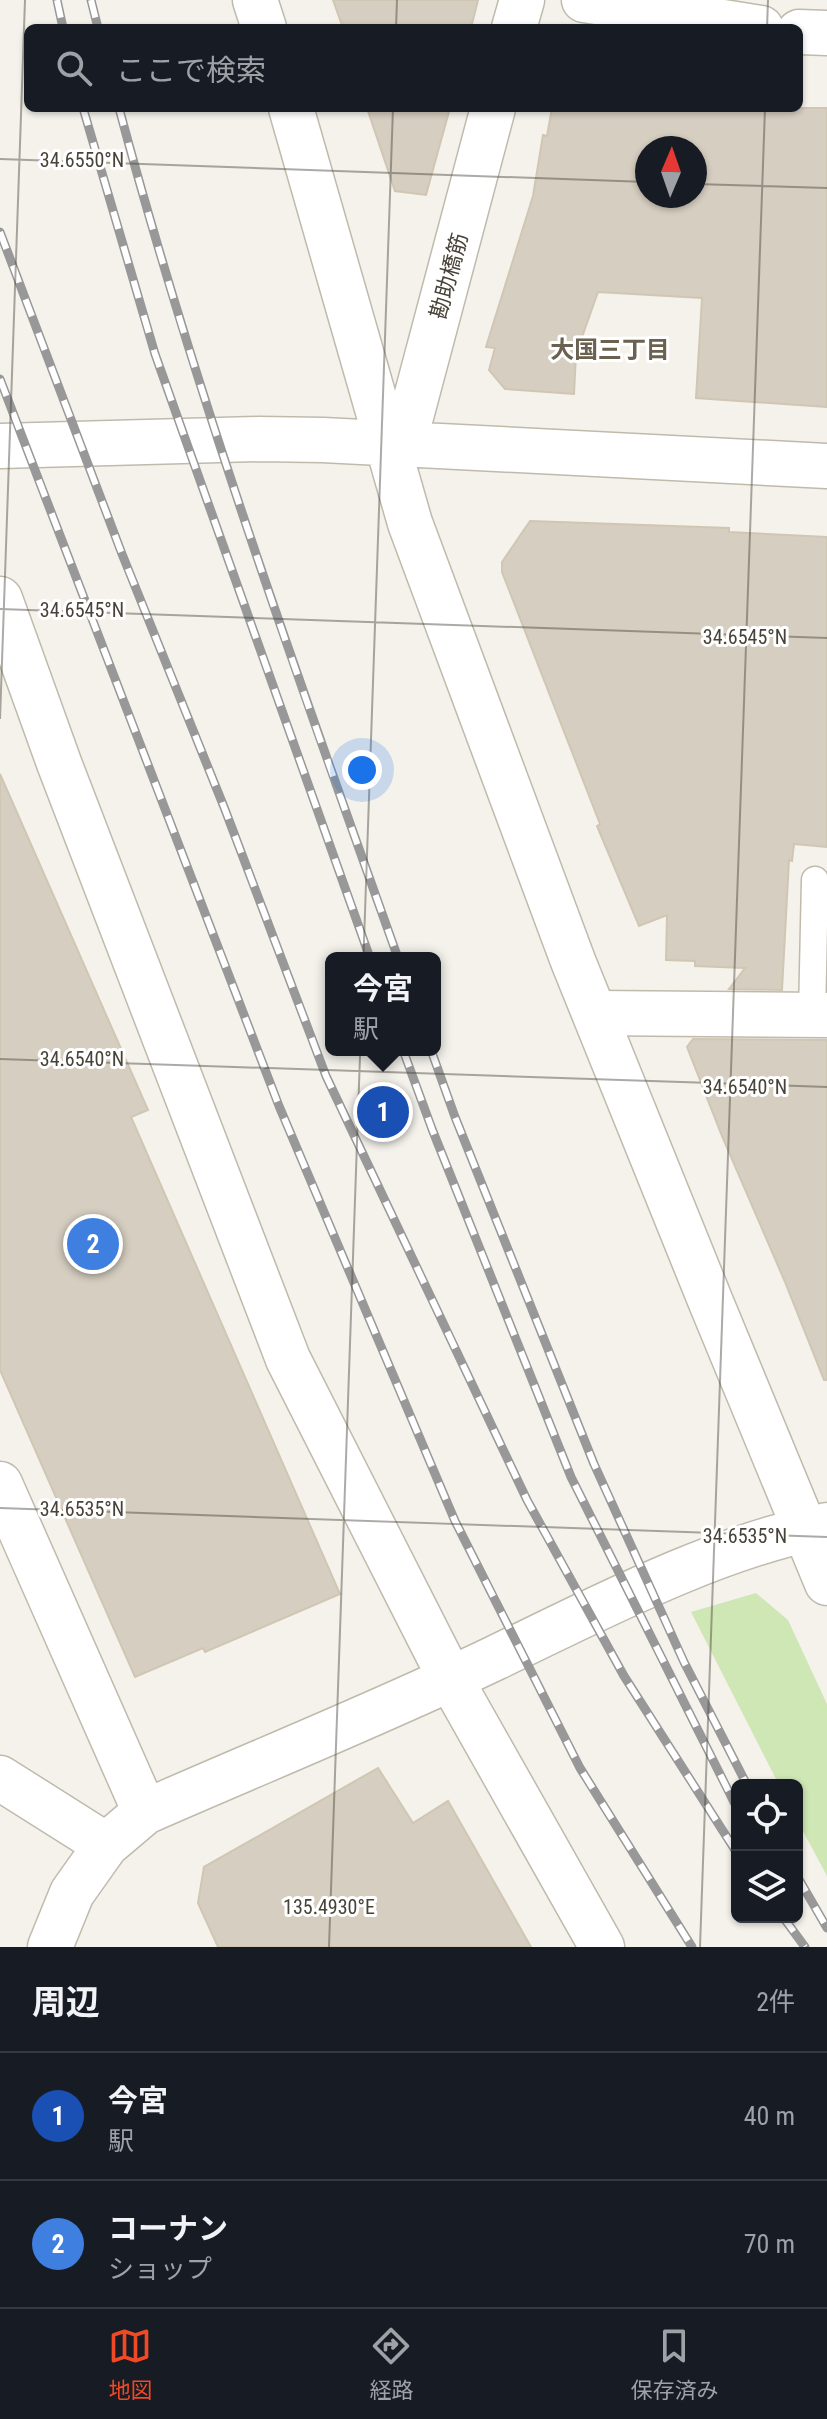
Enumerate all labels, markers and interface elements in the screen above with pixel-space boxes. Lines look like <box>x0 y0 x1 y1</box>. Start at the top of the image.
search box <box>24 24 803 112</box>
icon: search <box>52 46 96 90</box>
text: ここで検索 <box>116 53 266 88</box>
north arrow <box>635 136 707 208</box>
text: 34.6550°N <box>40 148 124 172</box>
street label: 勘助橋筋 <box>426 230 472 322</box>
district label: 大国三丁目 <box>550 336 670 364</box>
text: 34.6545°N <box>40 598 124 622</box>
text: 34.6545°N <box>703 625 787 649</box>
your location <box>342 750 382 790</box>
popup <box>325 952 441 1056</box>
text: 今宮 <box>353 971 413 1006</box>
text: 駅 <box>353 1014 379 1044</box>
text: 34.6540°N <box>40 1047 124 1071</box>
text: 34.6540°N <box>703 1075 787 1099</box>
pin: 1 <box>357 1082 409 1142</box>
pin: 2 <box>67 1214 119 1274</box>
text: 34.6535°N <box>40 1497 124 1521</box>
text: 34.6535°N <box>703 1524 787 1548</box>
map controls <box>731 1779 803 1923</box>
button: locate <box>731 1779 803 1851</box>
button: layers <box>731 1851 803 1923</box>
text: 135.4930°E <box>283 1895 375 1919</box>
text: 周辺 <box>32 1982 100 2022</box>
text: 2件 <box>756 1987 795 2017</box>
text: 今宮 <box>108 2083 168 2118</box>
text: 1 <box>51 2101 65 2131</box>
text: 40 m <box>744 2101 795 2131</box>
text: 駅 <box>108 2126 134 2156</box>
text: コーナン <box>108 2211 228 2246</box>
text: 2 <box>51 2229 65 2259</box>
text: 70 m <box>744 2229 795 2259</box>
text: ショップ <box>108 2254 212 2284</box>
tab: 地図 <box>108 2324 153 2404</box>
tab: 経路 <box>369 2324 414 2404</box>
tab: 保存済み <box>630 2324 719 2404</box>

